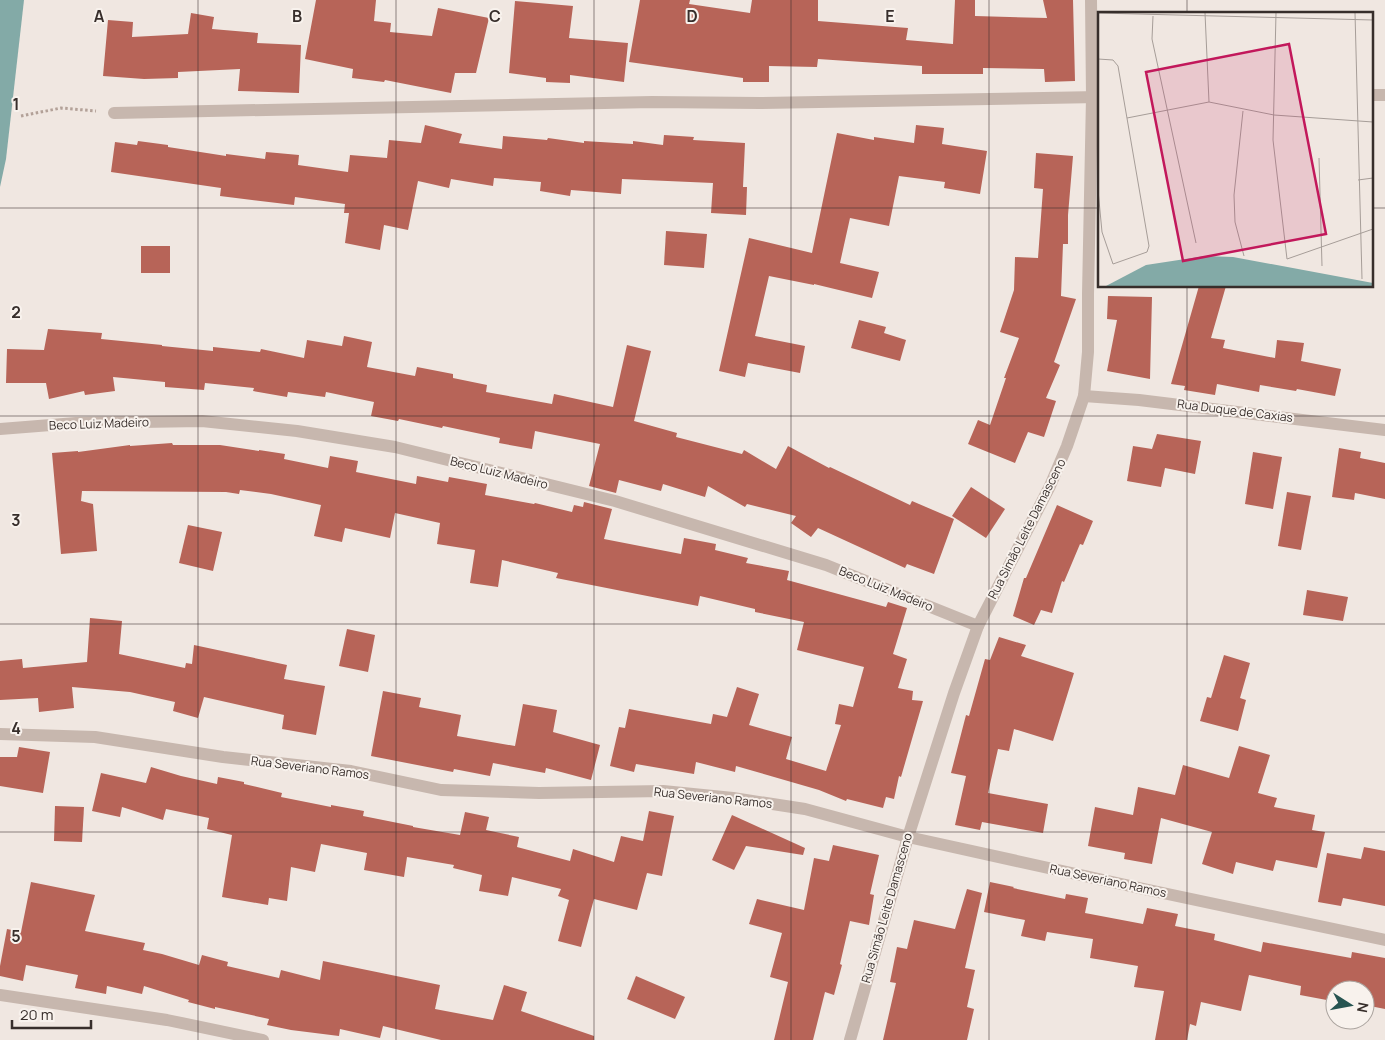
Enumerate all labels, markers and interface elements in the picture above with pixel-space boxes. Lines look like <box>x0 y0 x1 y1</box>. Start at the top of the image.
text: A <box>94 5 105 27</box>
text: B <box>292 5 302 27</box>
text: C <box>489 5 501 27</box>
text: D <box>686 5 698 27</box>
text: E <box>885 5 895 27</box>
inset map <box>1098 12 1372 288</box>
text: 1 <box>12 93 20 115</box>
text: 2 <box>11 301 21 323</box>
street label: Rua Duque de Caxias <box>1176 395 1294 426</box>
street label: Beco Luiz Madeiro <box>49 413 149 434</box>
street label: Beco Luiz Madeiro <box>448 452 550 493</box>
street label: Rua Simão Leite Damasceno <box>984 456 1069 602</box>
text: 3 <box>11 509 21 531</box>
street label: Beco Luiz Madeiro <box>837 562 936 615</box>
text: 4 <box>11 717 21 739</box>
street label: Rua Severiano Ramos <box>250 752 370 783</box>
street label: Rua Severiano Ramos <box>653 783 773 812</box>
street label: Rua Simão Leite Damasceno <box>857 831 916 985</box>
street label: Rua Severiano Ramos <box>1048 860 1168 901</box>
text: 5 <box>11 925 21 947</box>
north arrow <box>1325 980 1375 1030</box>
scale bar <box>12 998 91 1030</box>
text: N <box>1353 1001 1374 1014</box>
text: 20 m <box>20 1004 53 1025</box>

